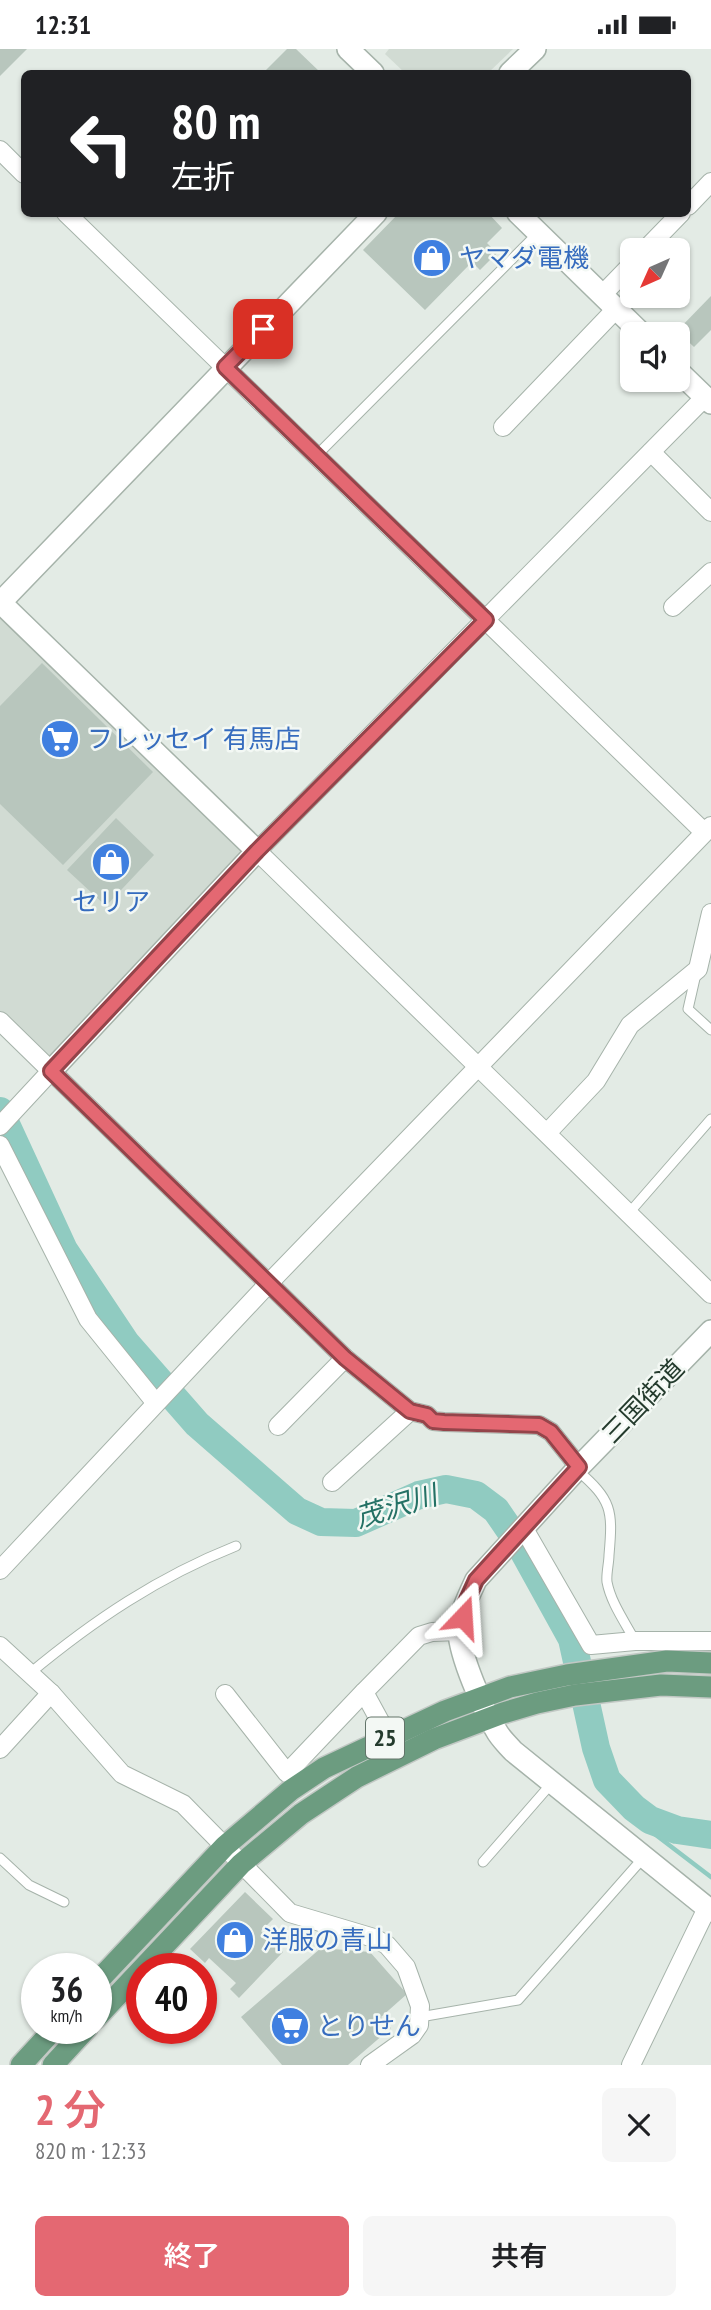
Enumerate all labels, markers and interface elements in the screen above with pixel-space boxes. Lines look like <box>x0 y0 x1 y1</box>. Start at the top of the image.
text: 12:31 <box>35 8 91 41</box>
text: 80 m <box>171 89 260 153</box>
icon: left <box>56 98 147 189</box>
text: 左折 <box>171 155 235 197</box>
shop icon: ヤマダ電機 <box>411 237 453 279</box>
north arrow <box>620 238 690 308</box>
map controls <box>620 238 690 392</box>
place label: ヤマダ電機 <box>459 241 589 274</box>
pin <box>233 299 293 359</box>
icon: arrive <box>244 310 282 348</box>
button: sound <box>620 322 690 392</box>
supermarket icon: フレッセイ 有馬店 <box>39 718 81 760</box>
place label: フレッセイ 有馬店 <box>87 722 301 755</box>
shop icon: セリア <box>90 841 132 883</box>
place label: セリア <box>72 885 150 918</box>
street label: 三国街道 <box>595 1352 691 1450</box>
water label: 茂沢川 <box>350 1475 444 1535</box>
position arrow <box>426 1580 500 1654</box>
road number: 25 <box>366 1717 404 1758</box>
shop icon: 洋服の青山 <box>214 1919 256 1961</box>
place label: 洋服の青山 <box>262 1923 392 1956</box>
speed limit sign: 40 <box>126 1953 217 2044</box>
text: 36 <box>50 1966 83 2012</box>
text: km/h <box>51 2004 82 2027</box>
supermarket icon: とりせん <box>269 2005 311 2047</box>
place label: とりせん <box>317 2009 421 2042</box>
text: 2 分 <box>35 2082 106 2137</box>
button: close <box>602 2088 676 2162</box>
text: 820 m · 12:33 <box>35 2136 147 2165</box>
button: 終了 <box>35 2216 349 2296</box>
button: 共有 <box>363 2216 676 2296</box>

